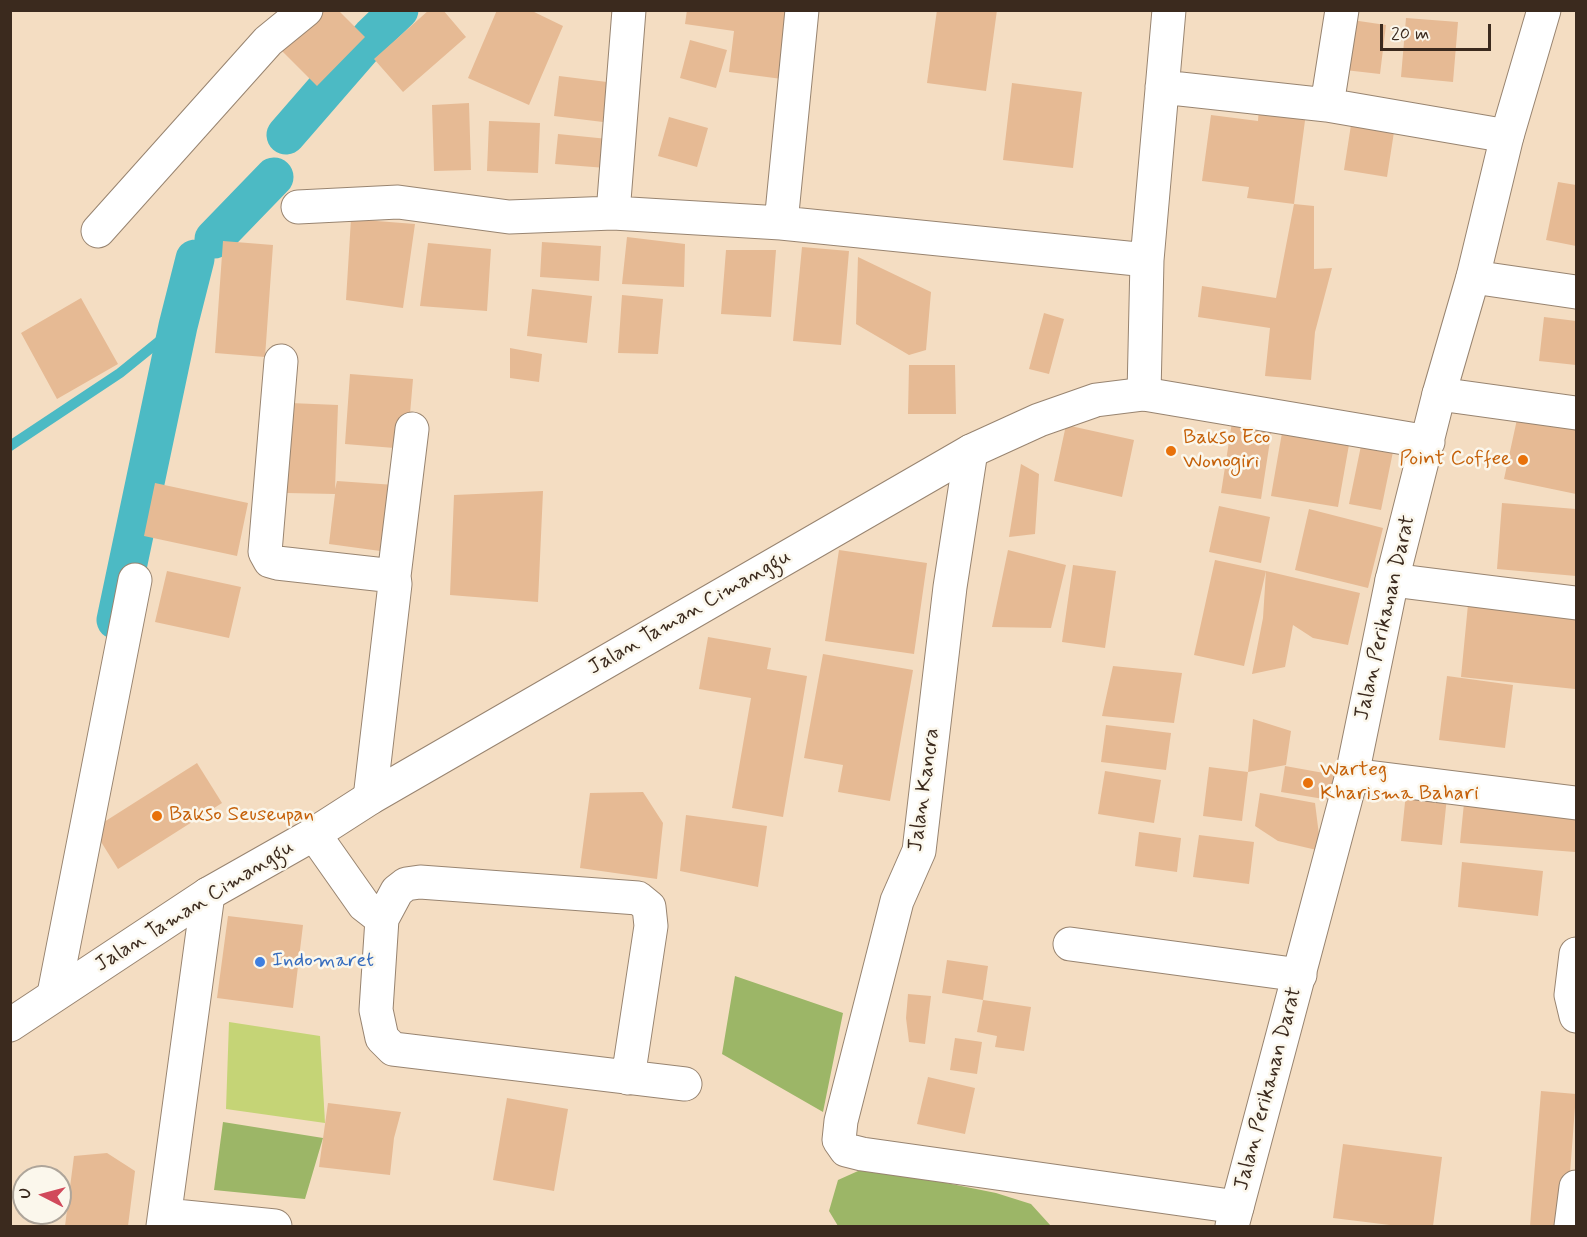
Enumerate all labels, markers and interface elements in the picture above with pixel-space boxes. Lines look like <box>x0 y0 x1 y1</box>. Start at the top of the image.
scale bar <box>1383 12 1494 50</box>
text: 20 m <box>1391 22 1429 46</box>
place label: Bakso Eco Wonogiri <box>1183 426 1270 476</box>
marker: Bakso Eco Wonogiri <box>1164 444 1178 458</box>
place label: Point Coffee <box>1399 447 1511 473</box>
marker: Point Coffee <box>1516 453 1530 467</box>
street label: Jalan Perikanan Darat <box>1350 513 1422 723</box>
street label: Jalan Taman Cimanggu <box>584 545 796 681</box>
street label: Jalan Kancra <box>904 727 946 853</box>
place label: Warteg Kharisma Bahari <box>1320 758 1479 808</box>
marker: Warteg Kharisma Bahari <box>1301 776 1315 790</box>
place label: Bakso Seuseupan <box>169 803 314 829</box>
marker: Bakso Seuseupan <box>150 809 164 823</box>
street label: Jalan Taman Cimanggu <box>91 836 299 978</box>
place label: Indomaret <box>272 949 374 975</box>
marker: Indomaret <box>253 955 267 969</box>
street label: Jalan Perikanan Darat <box>1230 985 1308 1193</box>
north arrow <box>12 1165 72 1225</box>
text: U <box>15 1187 37 1200</box>

